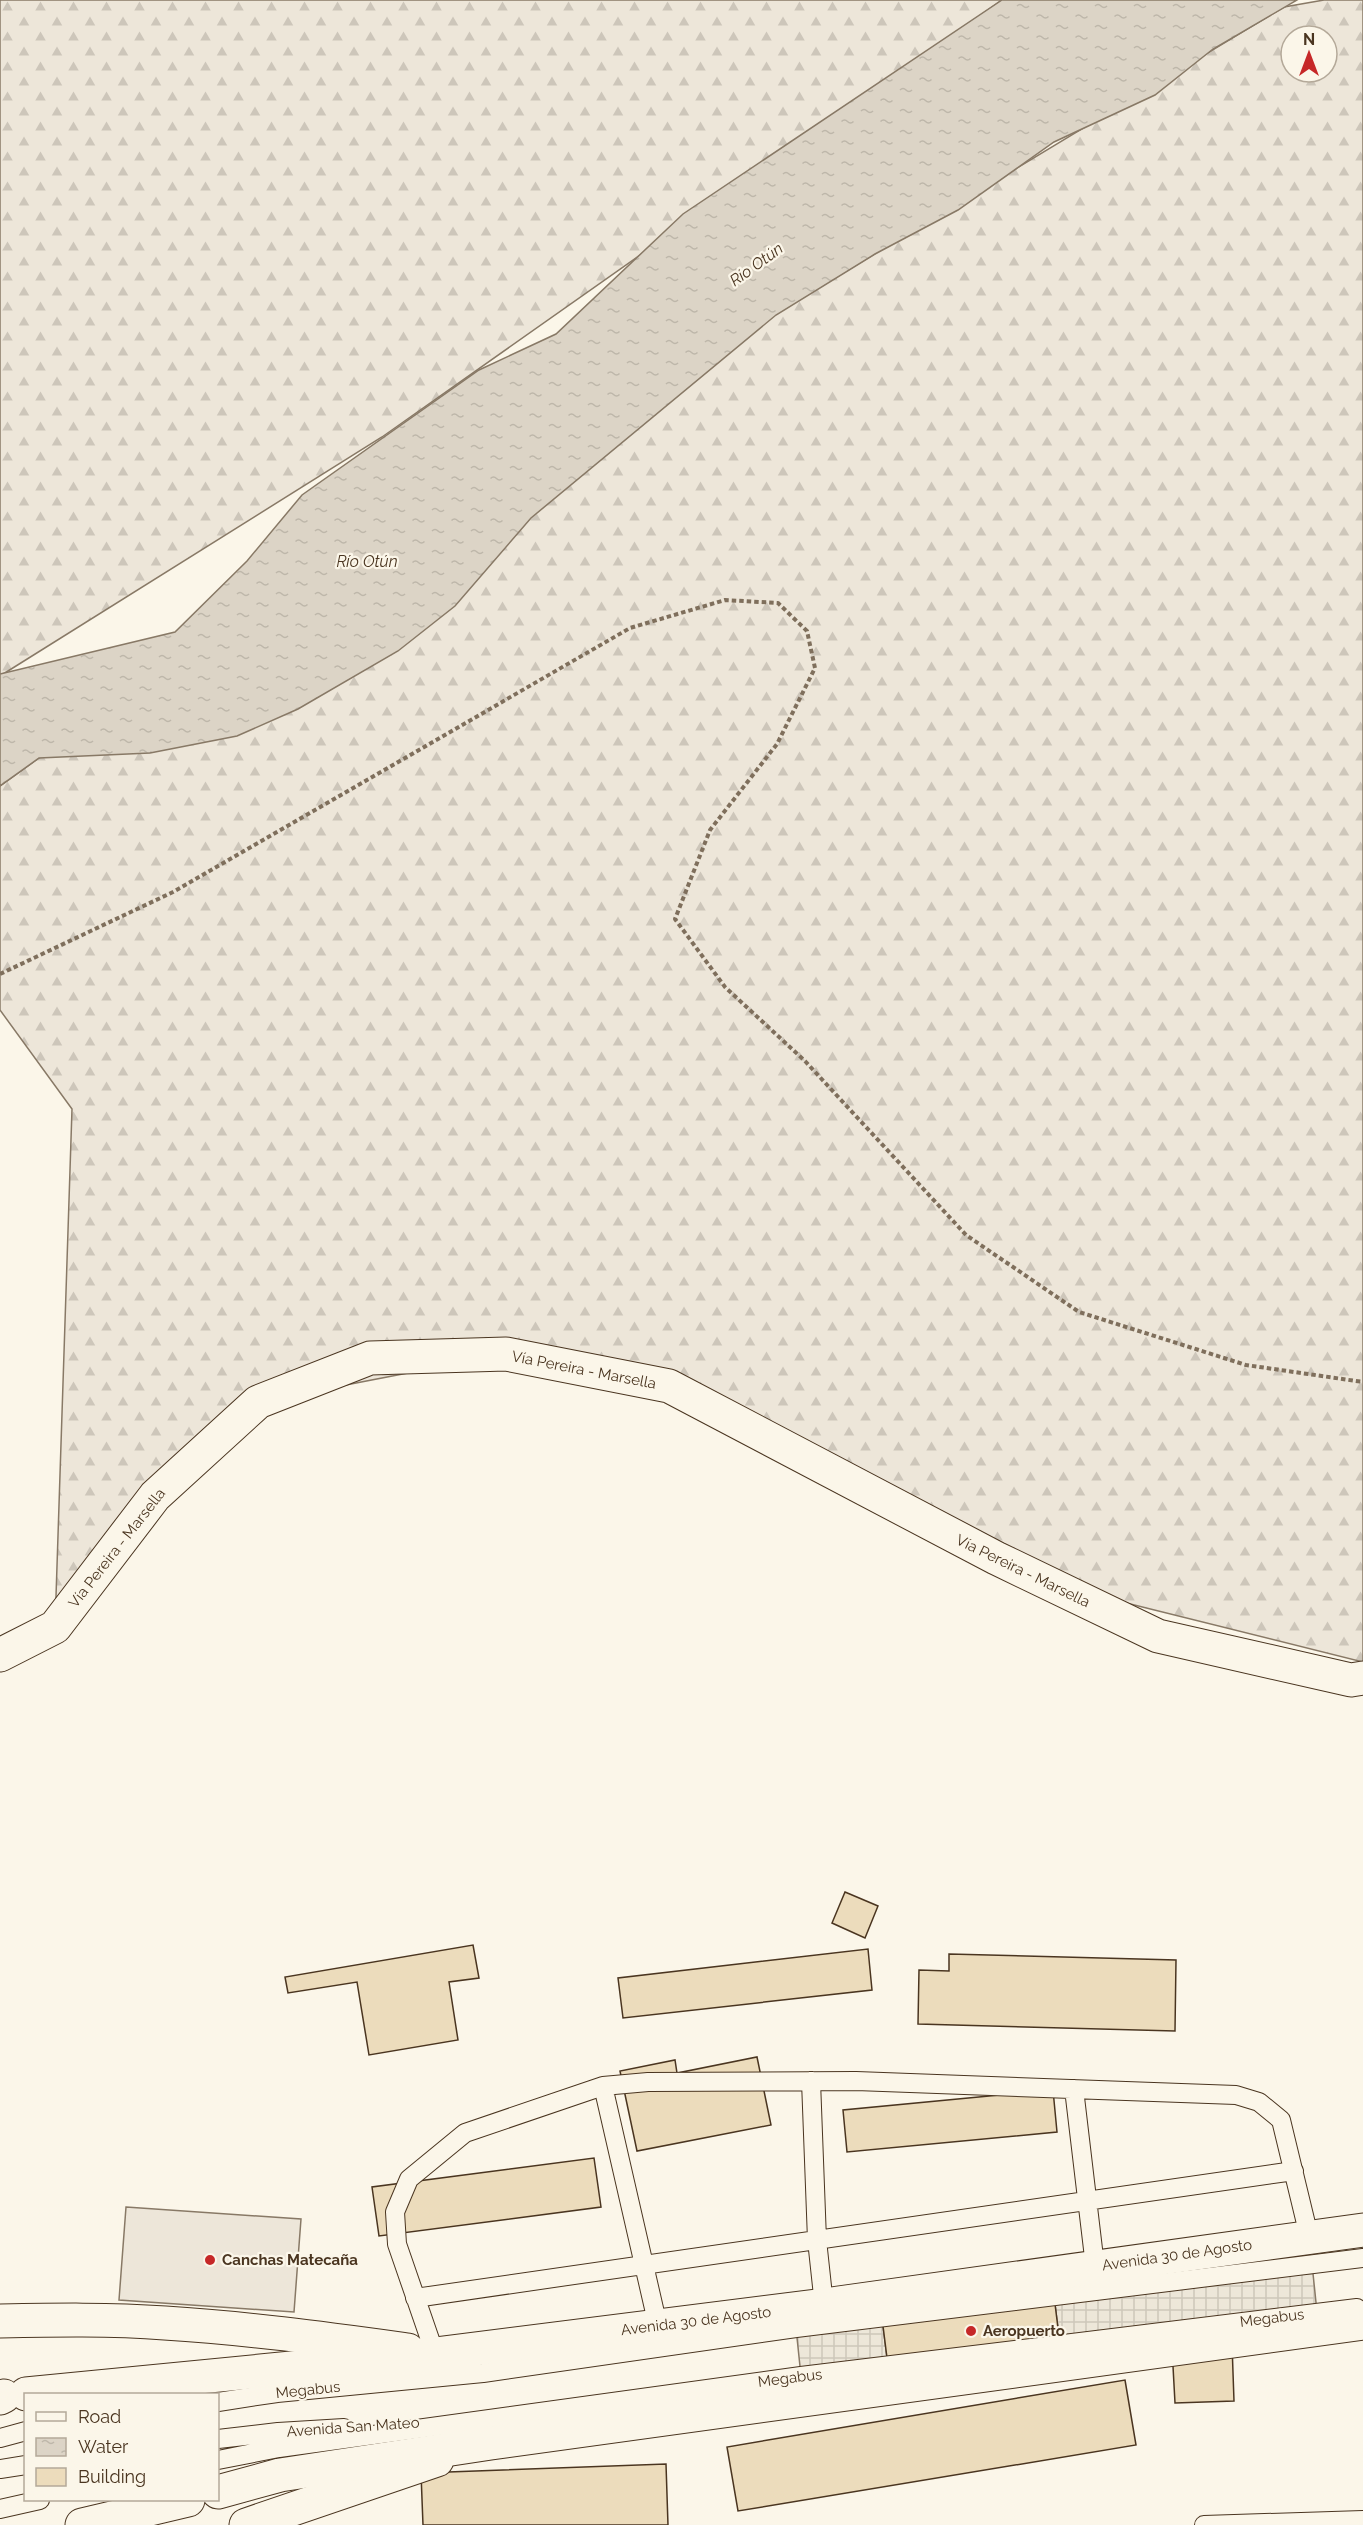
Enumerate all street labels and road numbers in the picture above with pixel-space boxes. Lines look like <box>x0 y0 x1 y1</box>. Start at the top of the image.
street label: Vía Pereira - Marsella <box>510 1347 658 1393</box>
street label: Vía Pereira - Marsella <box>65 1485 169 1611</box>
street label: Vía Pereira - Marsella <box>953 1531 1093 1611</box>
street label: Avenida 30 de Agosto <box>1101 2236 1253 2274</box>
street label: Avenida 30 de Agosto <box>620 2303 772 2339</box>
street label: Megabus <box>1239 2305 1305 2331</box>
street label: Megabus <box>757 2365 823 2391</box>
street label: Megabus <box>275 2378 341 2402</box>
street label: Avenida San Mateo <box>286 2413 420 2441</box>

